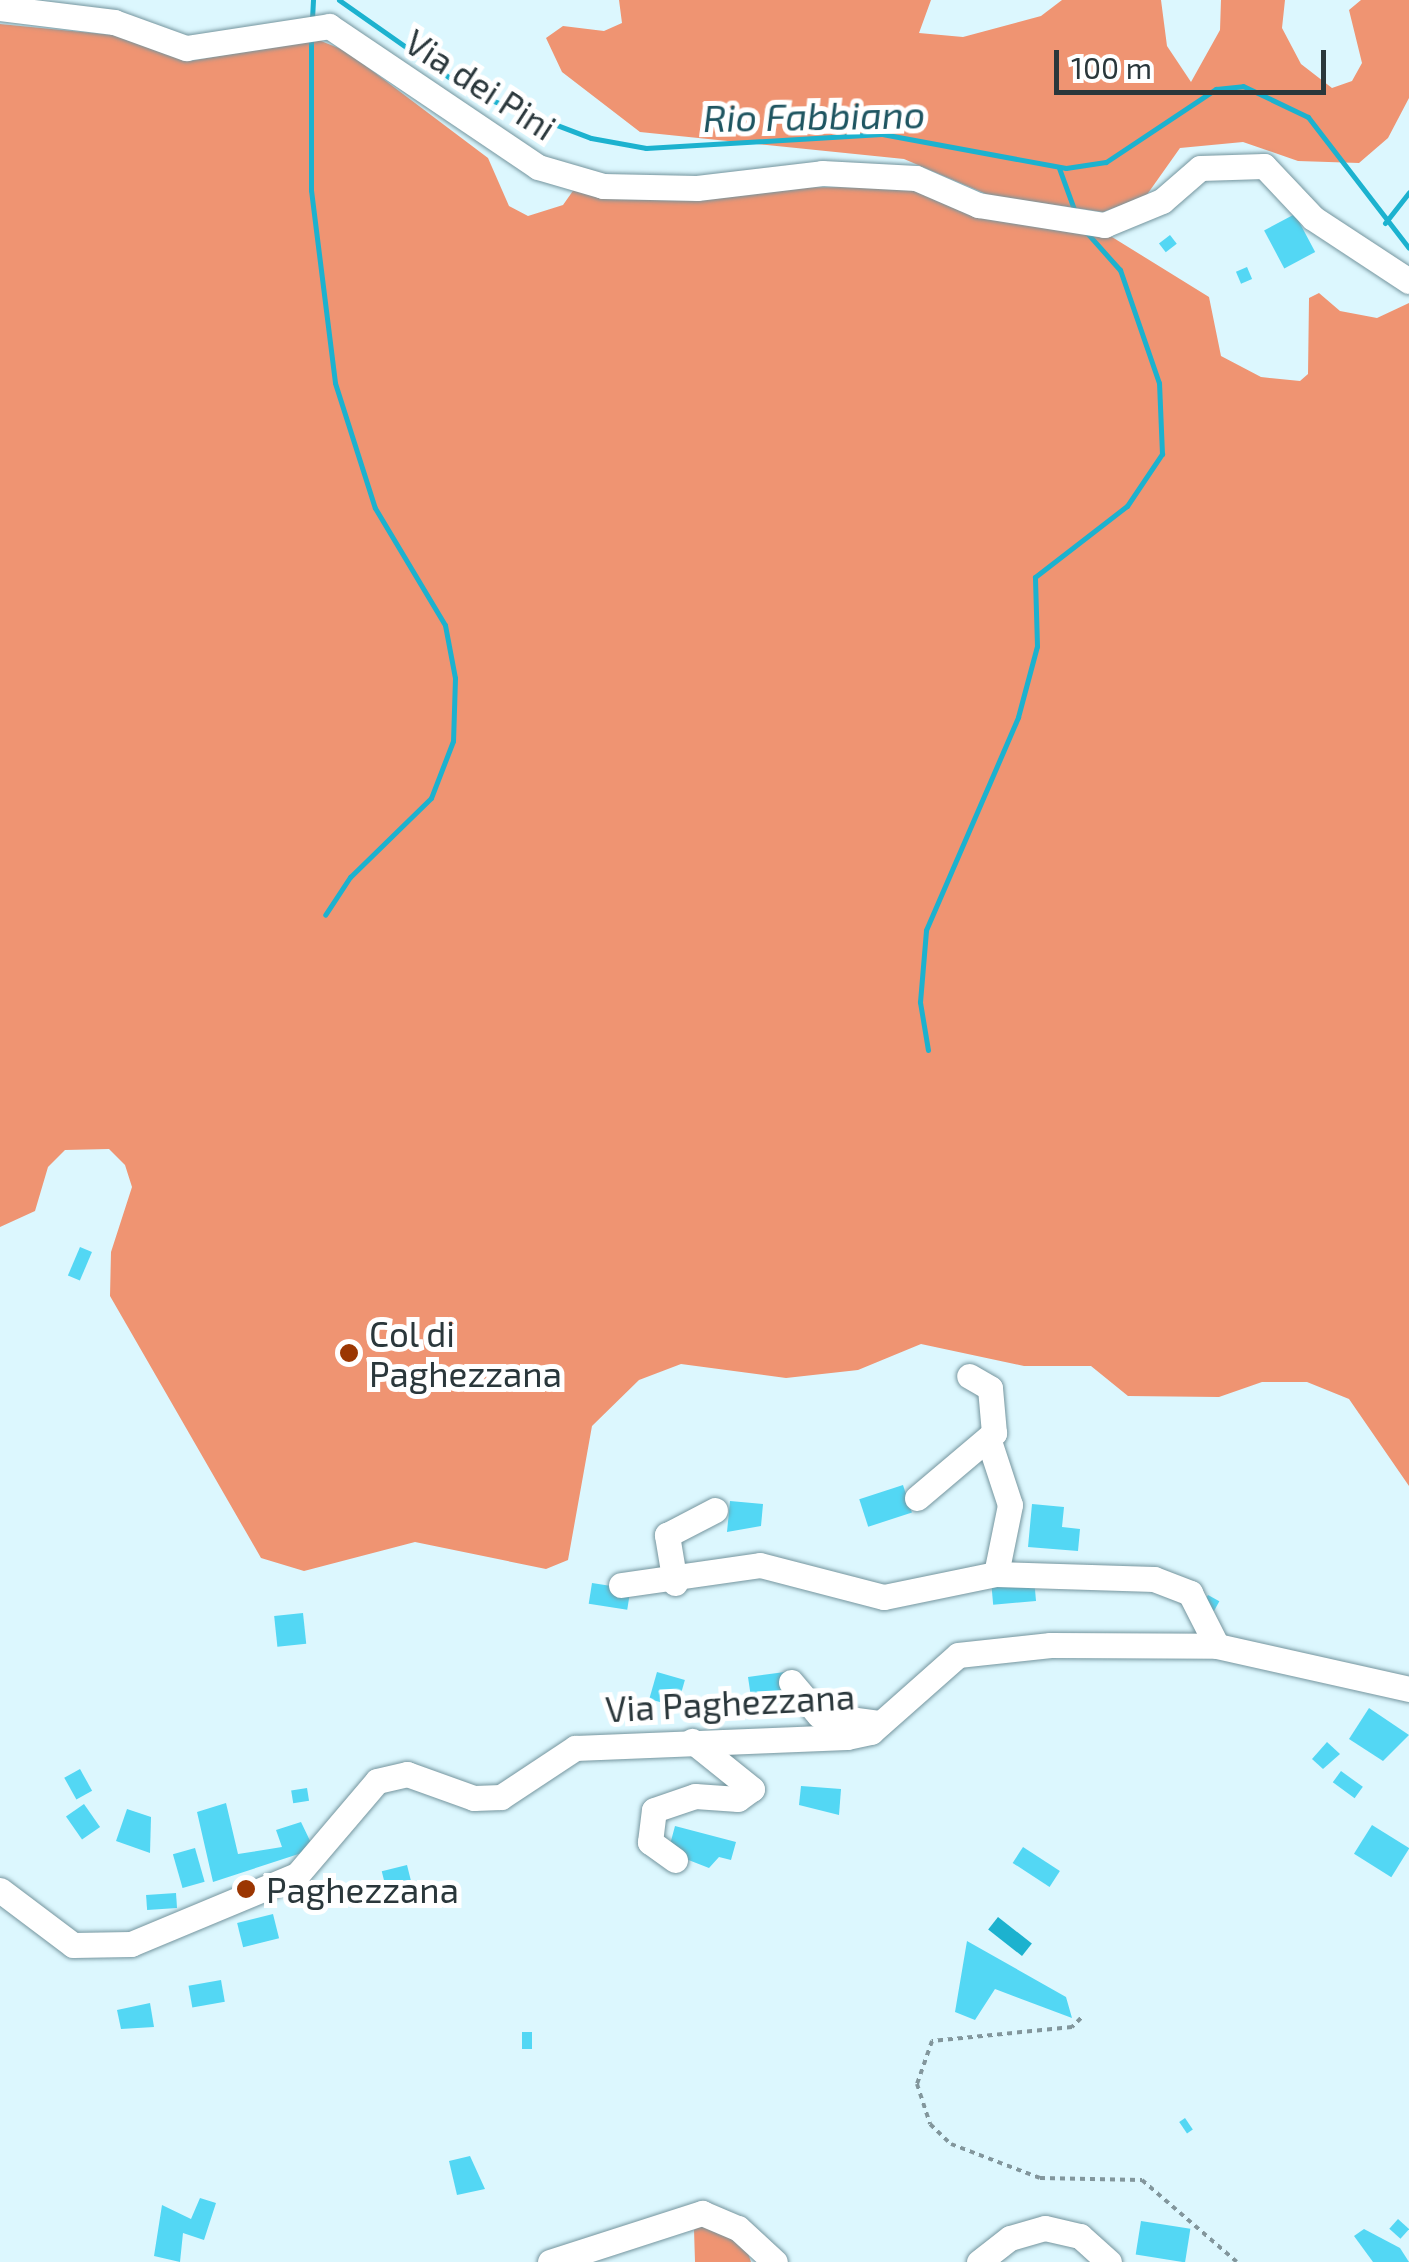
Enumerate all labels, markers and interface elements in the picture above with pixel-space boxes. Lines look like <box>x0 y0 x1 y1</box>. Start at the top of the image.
street label: Via dei Pini <box>398 20 564 148</box>
scale bar <box>1059 30 1332 92</box>
text: 100 m <box>1071 49 1152 85</box>
water label: Rio Fabbiano <box>702 91 926 141</box>
place label: Col di Paghezzana <box>369 1312 562 1394</box>
marker: Col di Paghezzana <box>338 1342 360 1364</box>
street label: Via Paghezzana <box>604 1674 856 1730</box>
place label: Paghezzana <box>266 1868 459 1910</box>
marker: Paghezzana <box>235 1878 257 1900</box>

